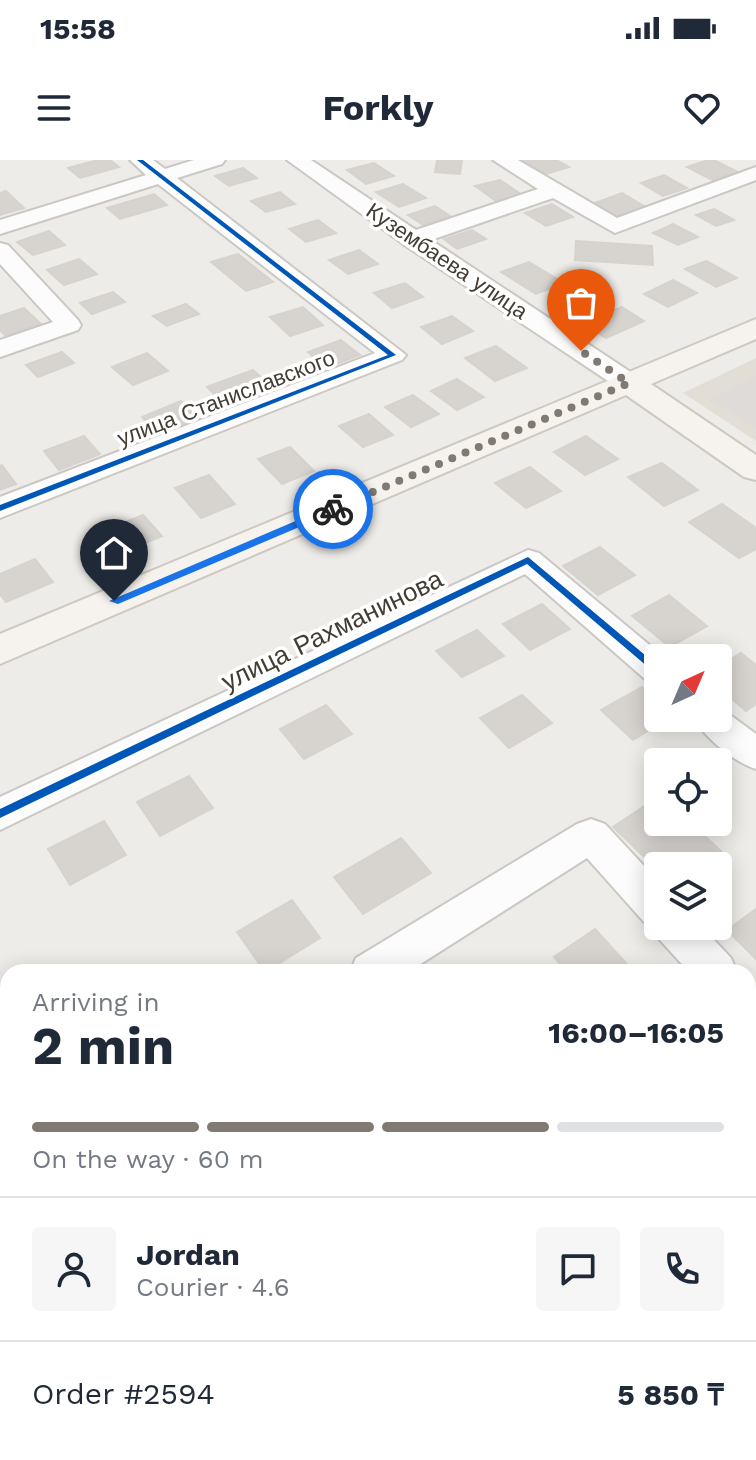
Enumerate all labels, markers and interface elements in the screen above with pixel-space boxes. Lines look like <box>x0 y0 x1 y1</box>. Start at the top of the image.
text: 15:58 <box>40 11 116 46</box>
icon: menu <box>32 86 76 130</box>
icon: heart <box>680 86 724 130</box>
text: Forkly <box>322 87 434 129</box>
street label: Кузембаева улица <box>362 198 533 325</box>
pin <box>547 269 615 351</box>
icon: bag <box>559 281 603 325</box>
street label: улица Станиславского <box>114 345 338 451</box>
courier <box>293 469 373 549</box>
icon: bike <box>311 487 355 531</box>
pin <box>80 519 148 601</box>
icon: home <box>92 531 136 575</box>
street label: улица Рахманинова <box>217 563 448 697</box>
north arrow <box>644 644 732 732</box>
map controls <box>644 644 732 940</box>
button: locate <box>644 748 732 836</box>
button: layers <box>644 852 732 940</box>
text: Arriving in <box>32 987 160 1017</box>
text: 16:00–16:05 <box>548 1015 724 1050</box>
text: 2 min <box>32 1016 174 1077</box>
text: On the way · 60 m <box>32 1144 263 1174</box>
button: person <box>32 1227 116 1311</box>
button: chat <box>536 1227 620 1311</box>
button: phone <box>640 1227 724 1311</box>
text: Jordan <box>136 1237 240 1272</box>
text: Courier · 4.6 <box>136 1272 290 1302</box>
text: Order #2594 <box>32 1376 215 1411</box>
text: 5 850 ₸ <box>617 1377 724 1412</box>

